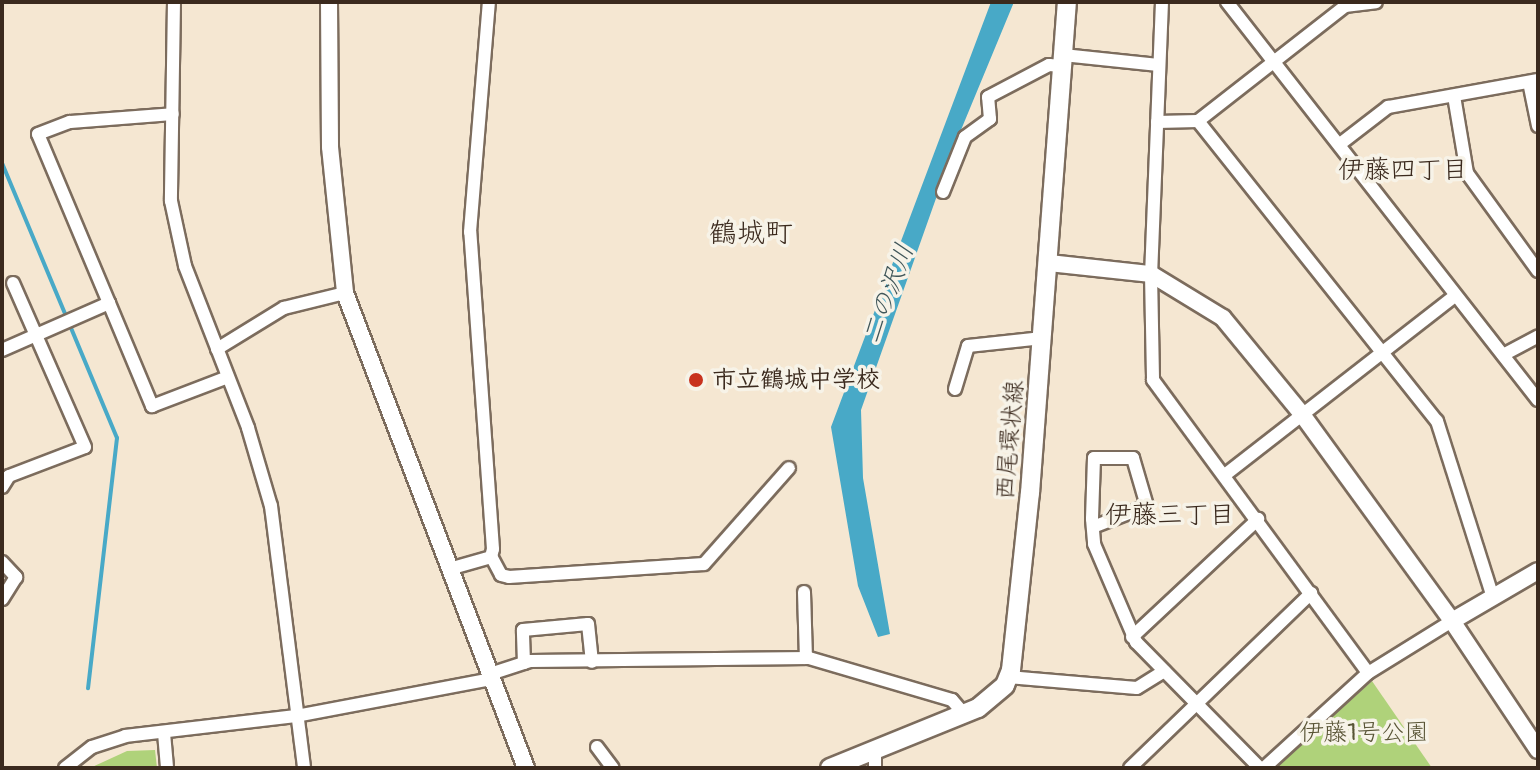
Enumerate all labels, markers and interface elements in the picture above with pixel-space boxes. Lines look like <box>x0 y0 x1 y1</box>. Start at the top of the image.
district label: 伊藤四丁目 <box>1338 155 1468 187</box>
district label: 鶴城町 <box>709 217 793 251</box>
water label: 二の沢川 <box>857 240 921 348</box>
place label: 市立鶴城中学校 <box>712 366 880 394</box>
marker: 市立鶴城中学校 <box>687 371 705 389</box>
street label: 西尾環状線 <box>990 379 1030 501</box>
district label: 伊藤三丁目 <box>1105 500 1235 532</box>
park label: 伊藤1号公園 <box>1299 719 1429 747</box>

